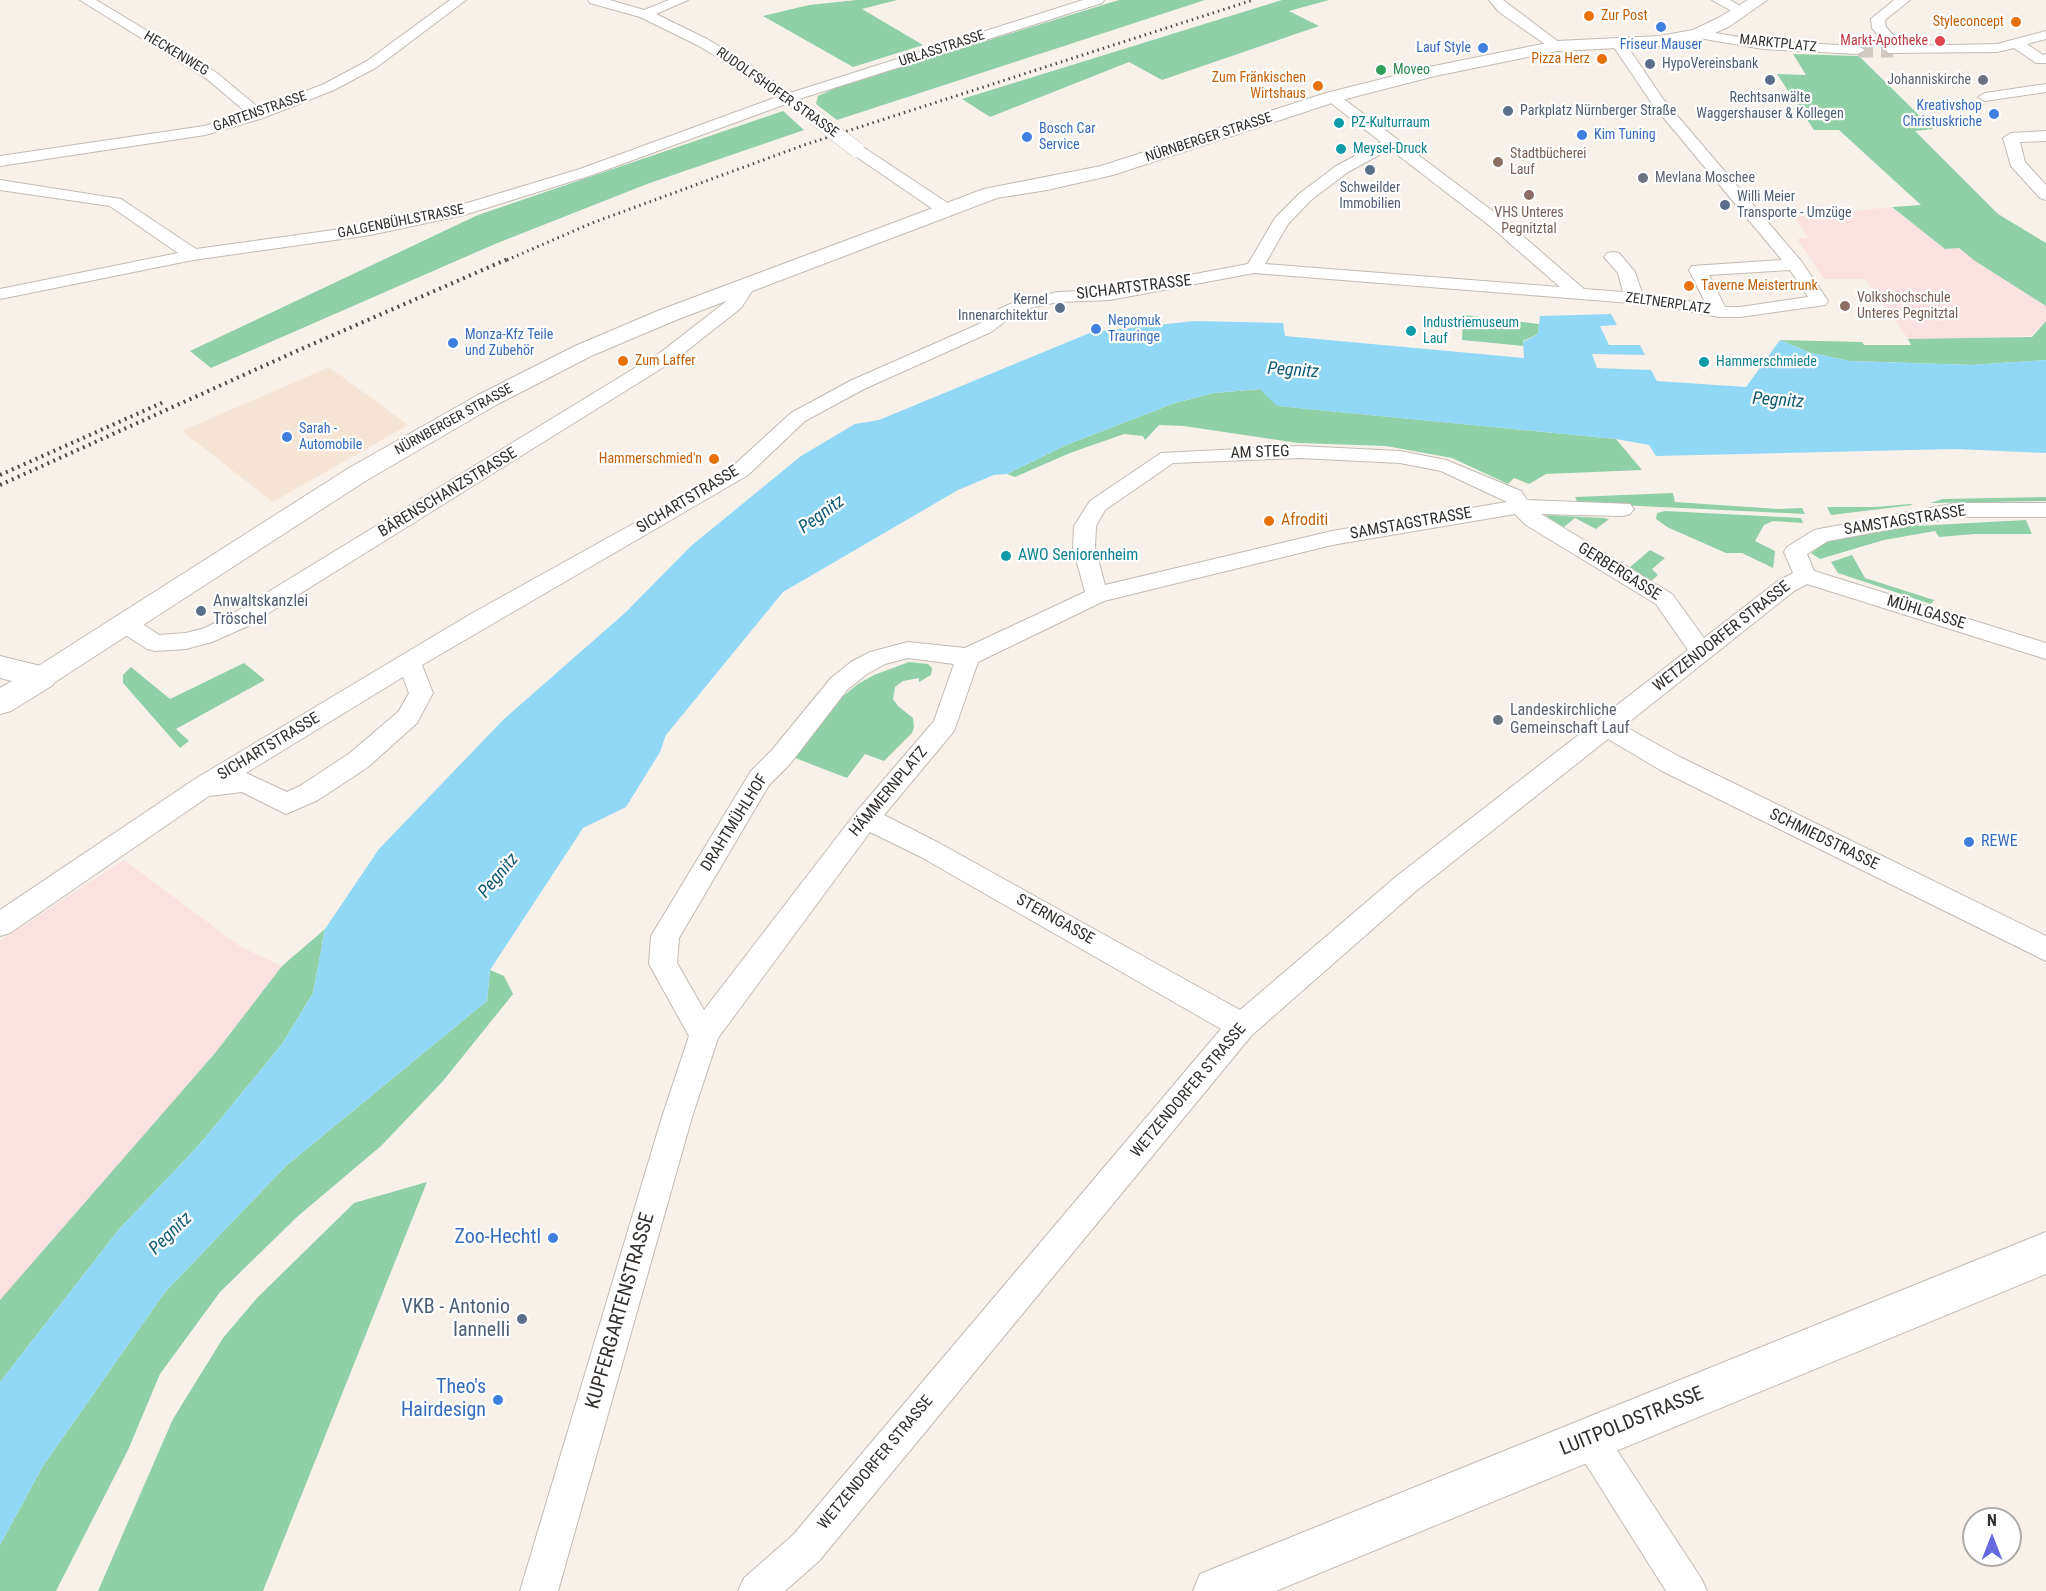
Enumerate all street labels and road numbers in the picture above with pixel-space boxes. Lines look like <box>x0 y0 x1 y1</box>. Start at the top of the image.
street label: URLASSTRASSE <box>897 27 987 71</box>
street label: HECKENWEG <box>140 28 212 80</box>
street label: MARKTPLATZ <box>1739 32 1817 56</box>
street label: RUDOLFSHOFER STRASSE <box>713 44 841 142</box>
street label: GARTENSTRASSE <box>211 88 309 136</box>
street label: NÜRNBERGER STRASSE <box>1144 110 1274 166</box>
street label: GALGENBÜHLSTRASSE <box>336 201 466 243</box>
street label: SICHARTSTRASSE <box>1075 271 1193 305</box>
street label: ZELTNERPLATZ <box>1624 290 1712 318</box>
street label: NÜRNBERGER STRASSE <box>392 381 516 459</box>
street label: AM STEG <box>1230 442 1290 464</box>
street label: BÄRENSCHANZSTRASSE <box>375 444 521 542</box>
street label: SICHARTSTRASSE <box>634 462 742 538</box>
street label: SAMSTAGSTRASSE <box>1843 502 1967 540</box>
street label: SAMSTAGSTRASSE <box>1349 504 1473 544</box>
street label: GERBERGASSE <box>1574 539 1664 605</box>
street label: WETZENDORFER STRASSE <box>1650 577 1794 697</box>
street label: MÜHLGASSE <box>1884 592 1968 634</box>
street label: SICHARTSTRASSE <box>215 709 323 785</box>
street label: HÄMMERNPLATZ <box>846 743 932 841</box>
street label: DRAHTMÜHLHOF <box>698 771 772 875</box>
street label: SCHMIEDSTRASSE <box>1766 805 1882 875</box>
street label: STERNGASSE <box>1013 891 1097 949</box>
street label: WETZENDORFER STRASSE <box>1127 1020 1251 1162</box>
street label: KUPFERGARTENSTRASSE <box>581 1210 661 1412</box>
street label: LUITPOLDSTRASSE <box>1557 1382 1707 1462</box>
street label: WETZENDORFER STRASSE <box>814 1392 938 1534</box>

